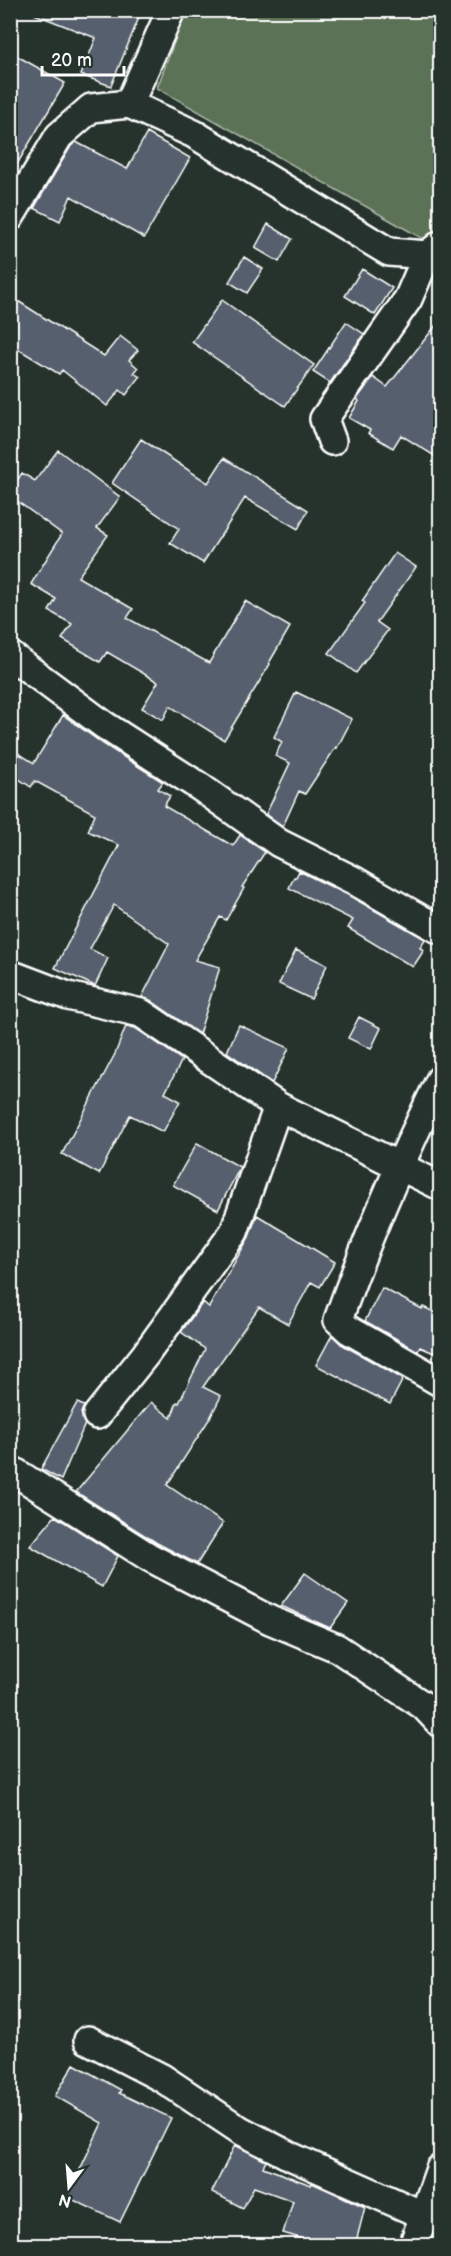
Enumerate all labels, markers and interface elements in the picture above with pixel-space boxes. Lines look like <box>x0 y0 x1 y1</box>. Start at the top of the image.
scale bar <box>42 39 124 77</box>
text: 20 m <box>51 50 92 71</box>
north arrow <box>39 2157 99 2217</box>
text: N <box>57 2189 74 2211</box>

